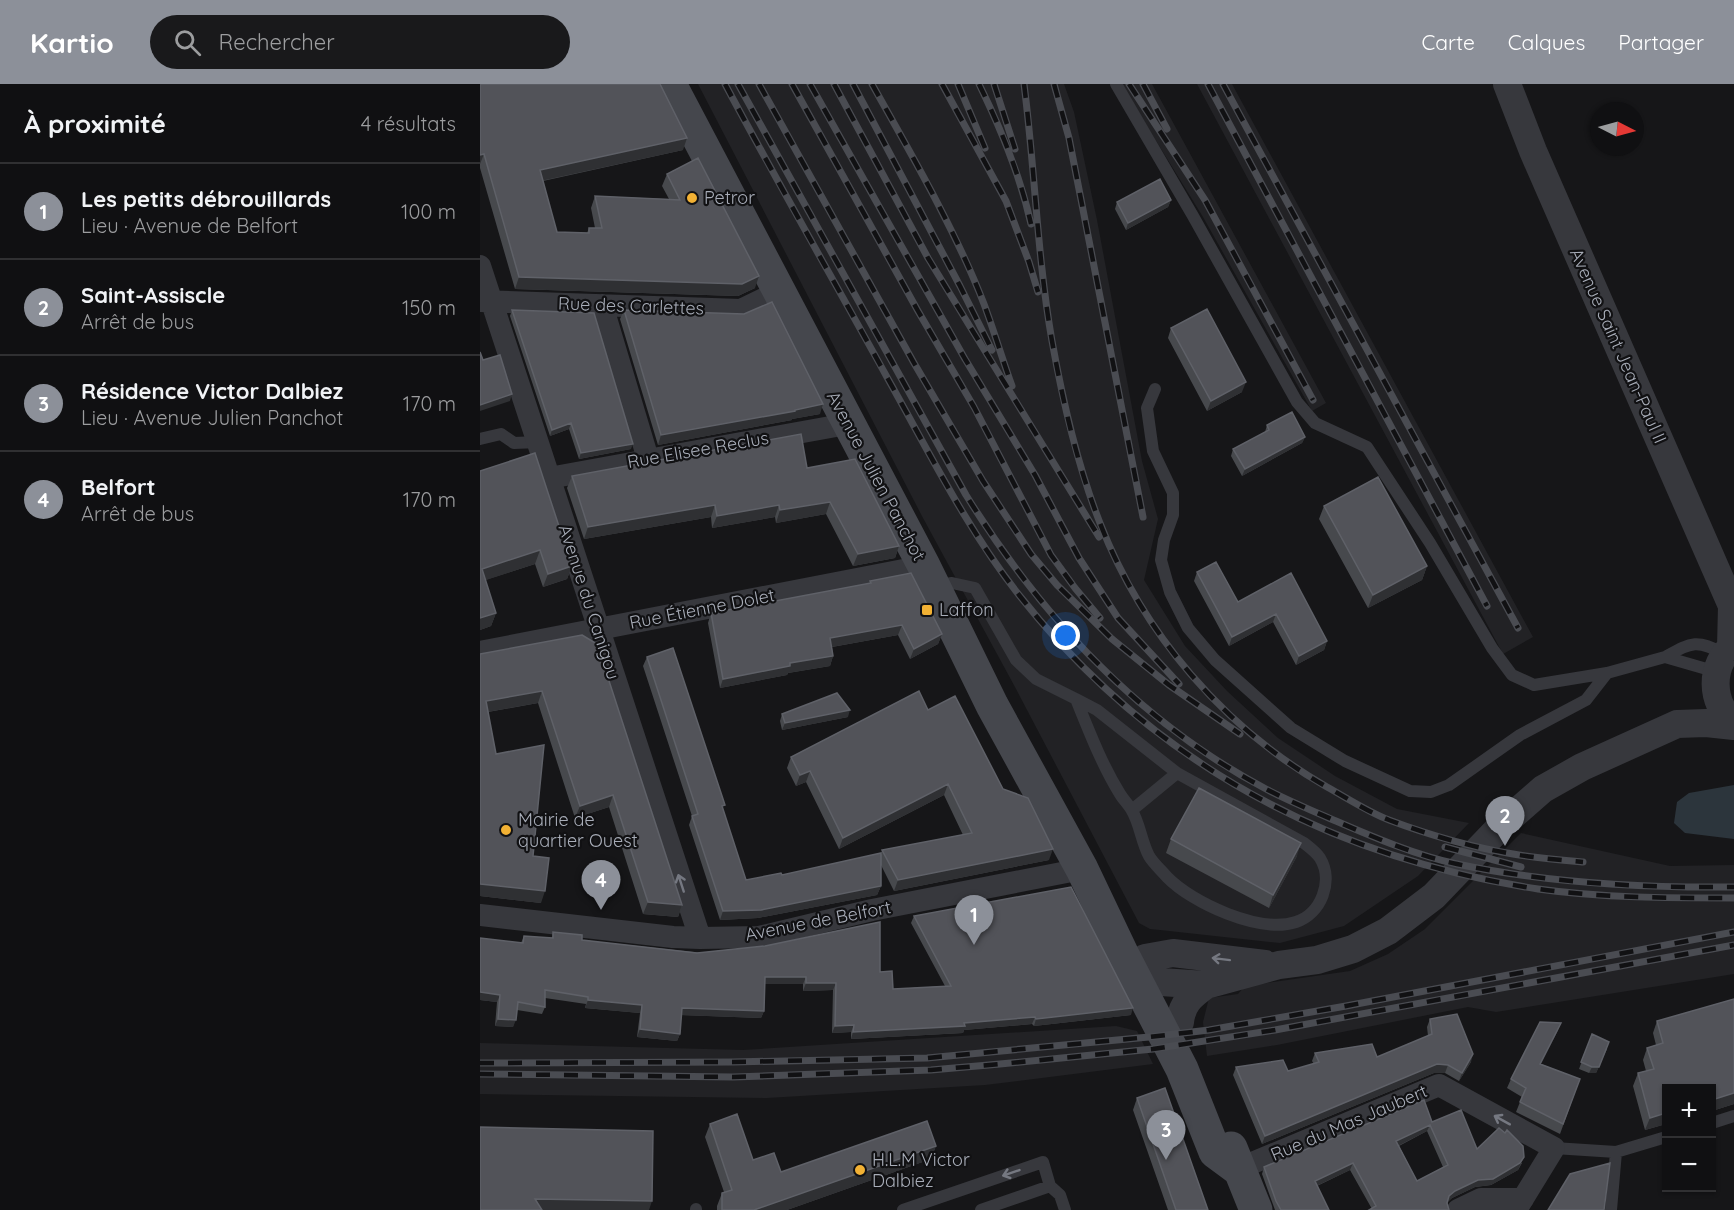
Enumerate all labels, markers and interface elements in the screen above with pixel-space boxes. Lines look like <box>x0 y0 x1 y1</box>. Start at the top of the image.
search box <box>150 15 570 69</box>
text: Kartio <box>30 25 114 60</box>
icon: search <box>171 26 204 59</box>
text: Rechercher <box>219 28 335 56</box>
text: Carte <box>1421 29 1475 55</box>
text: Calques <box>1508 29 1585 55</box>
text: Partager <box>1618 29 1704 55</box>
north arrow <box>1590 102 1644 156</box>
text: À proximité <box>24 107 166 140</box>
text: 4 résultats <box>361 111 456 136</box>
text: Les petits débrouillards <box>81 185 331 213</box>
place label: Petror <box>704 186 755 209</box>
marker: Petror <box>685 191 699 205</box>
text: 1 <box>40 199 47 224</box>
text: 100 m <box>401 199 456 224</box>
text: Lieu · Avenue de Belfort <box>81 213 298 238</box>
street label: Avenue Saint Jean-Paul II <box>1565 245 1672 447</box>
text: Saint-Assiscle <box>81 281 225 309</box>
street label: Rue des Carlettes <box>558 291 704 320</box>
text: 2 <box>38 295 49 320</box>
text: 150 m <box>402 295 456 320</box>
text: Arrêt de bus <box>81 309 194 334</box>
text: Résidence Victor Dalbiez <box>81 377 343 405</box>
street label: Avenue Julien Panchot <box>822 387 931 565</box>
text: 3 <box>38 391 49 416</box>
text: 170 m <box>403 391 456 416</box>
text: Lieu · Avenue Julien Panchot <box>81 405 343 430</box>
street label: Rue Elisee Reclus <box>625 426 770 473</box>
text: Belfort <box>81 473 156 501</box>
text: 4 <box>38 487 49 512</box>
text: 170 m <box>403 487 456 512</box>
text: Arrêt de bus <box>81 501 194 526</box>
street label: Avenue du Canigou <box>554 521 625 682</box>
street label: Rue Étienne Dolet <box>627 583 777 634</box>
place label: Laffon <box>939 598 994 621</box>
marker: Laffon <box>920 603 934 617</box>
your location <box>1051 621 1080 650</box>
pin: 2 <box>1486 796 1524 846</box>
place label: Mairie de quartier Ouest <box>518 808 638 852</box>
marker: Mairie de quartier Ouest <box>499 823 513 837</box>
pin: 4 <box>582 860 620 910</box>
one-way arrow <box>675 874 686 893</box>
street label: Avenue de Belfort <box>743 895 893 946</box>
pin: 1 <box>954 896 994 945</box>
one-way arrow <box>1212 953 1232 964</box>
street label: Rue du Mas Jaubert <box>1267 1079 1431 1166</box>
map controls <box>1662 1084 1716 1192</box>
button: + <box>1662 1084 1716 1138</box>
pin: 3 <box>1146 1110 1186 1160</box>
one-way arrow <box>1494 1114 1511 1126</box>
button: − <box>1662 1138 1716 1192</box>
place label: H.L.M Victor Dalbiez <box>872 1148 970 1192</box>
marker: H.L.M Victor Dalbiez <box>853 1163 867 1177</box>
one-way arrow <box>1003 1168 1021 1179</box>

